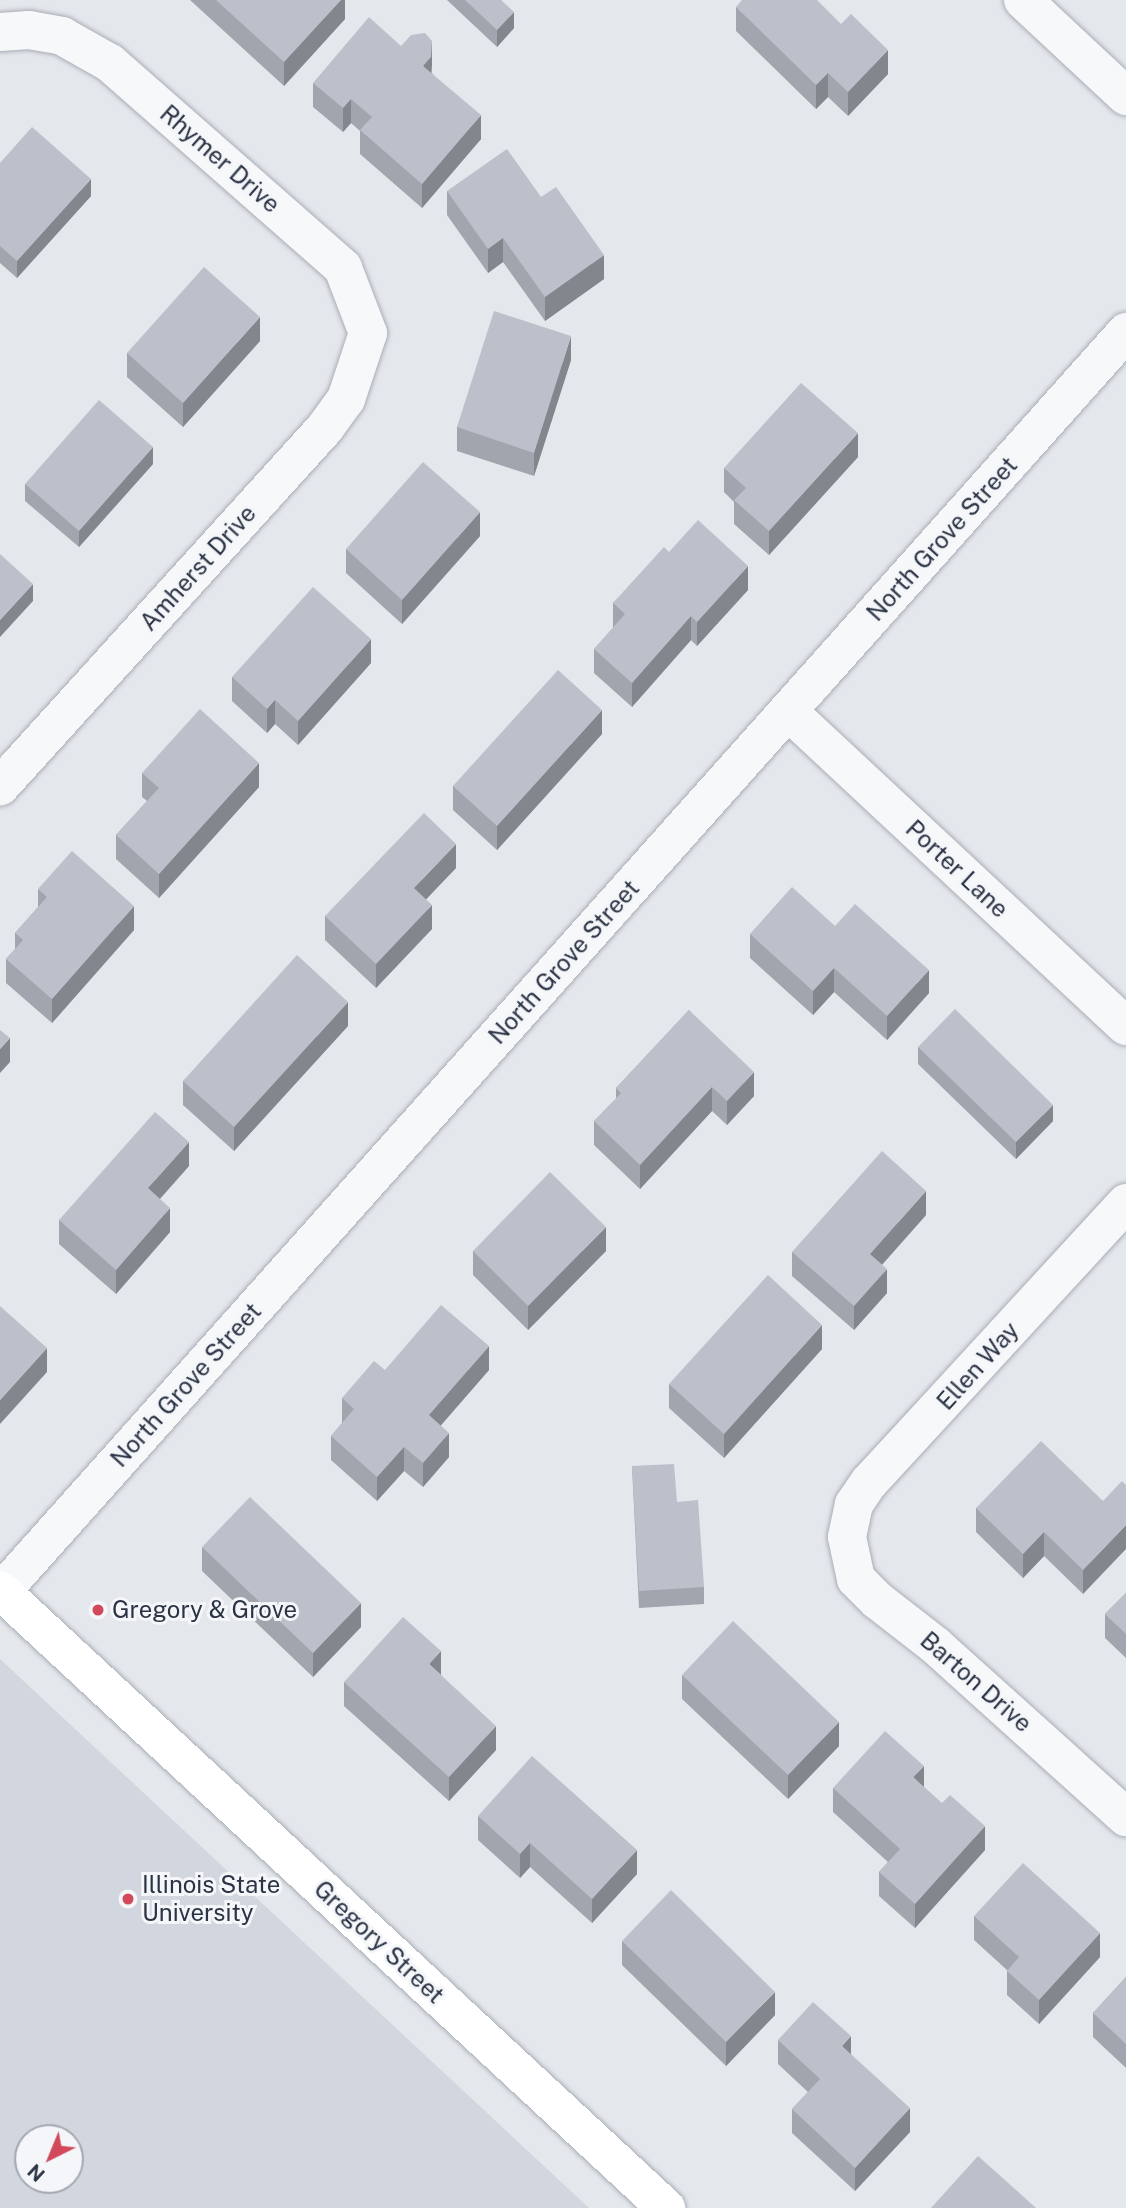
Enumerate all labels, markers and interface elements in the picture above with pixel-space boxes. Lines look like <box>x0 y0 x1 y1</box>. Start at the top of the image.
street label: Rhymer Drive <box>154 99 286 219</box>
street label: North Grove Street <box>861 451 1023 627</box>
street label: Amherst Drive <box>134 499 262 637</box>
street label: Porter Lane <box>900 814 1014 924</box>
street label: North Grove Street <box>483 874 645 1050</box>
street label: North Grove Street <box>105 1297 267 1473</box>
street label: Ellen Way <box>931 1316 1025 1416</box>
place label: Gregory & Grove <box>112 1596 297 1624</box>
marker: Gregory & Grove <box>90 1602 106 1618</box>
street label: Barton Drive <box>914 1626 1038 1738</box>
place label: Illinois State University <box>142 1871 281 1927</box>
street label: Gregory Street <box>308 1875 450 2009</box>
marker: Illinois State University <box>120 1891 136 1907</box>
north arrow <box>14 2124 84 2194</box>
text: N <box>23 2160 49 2186</box>

